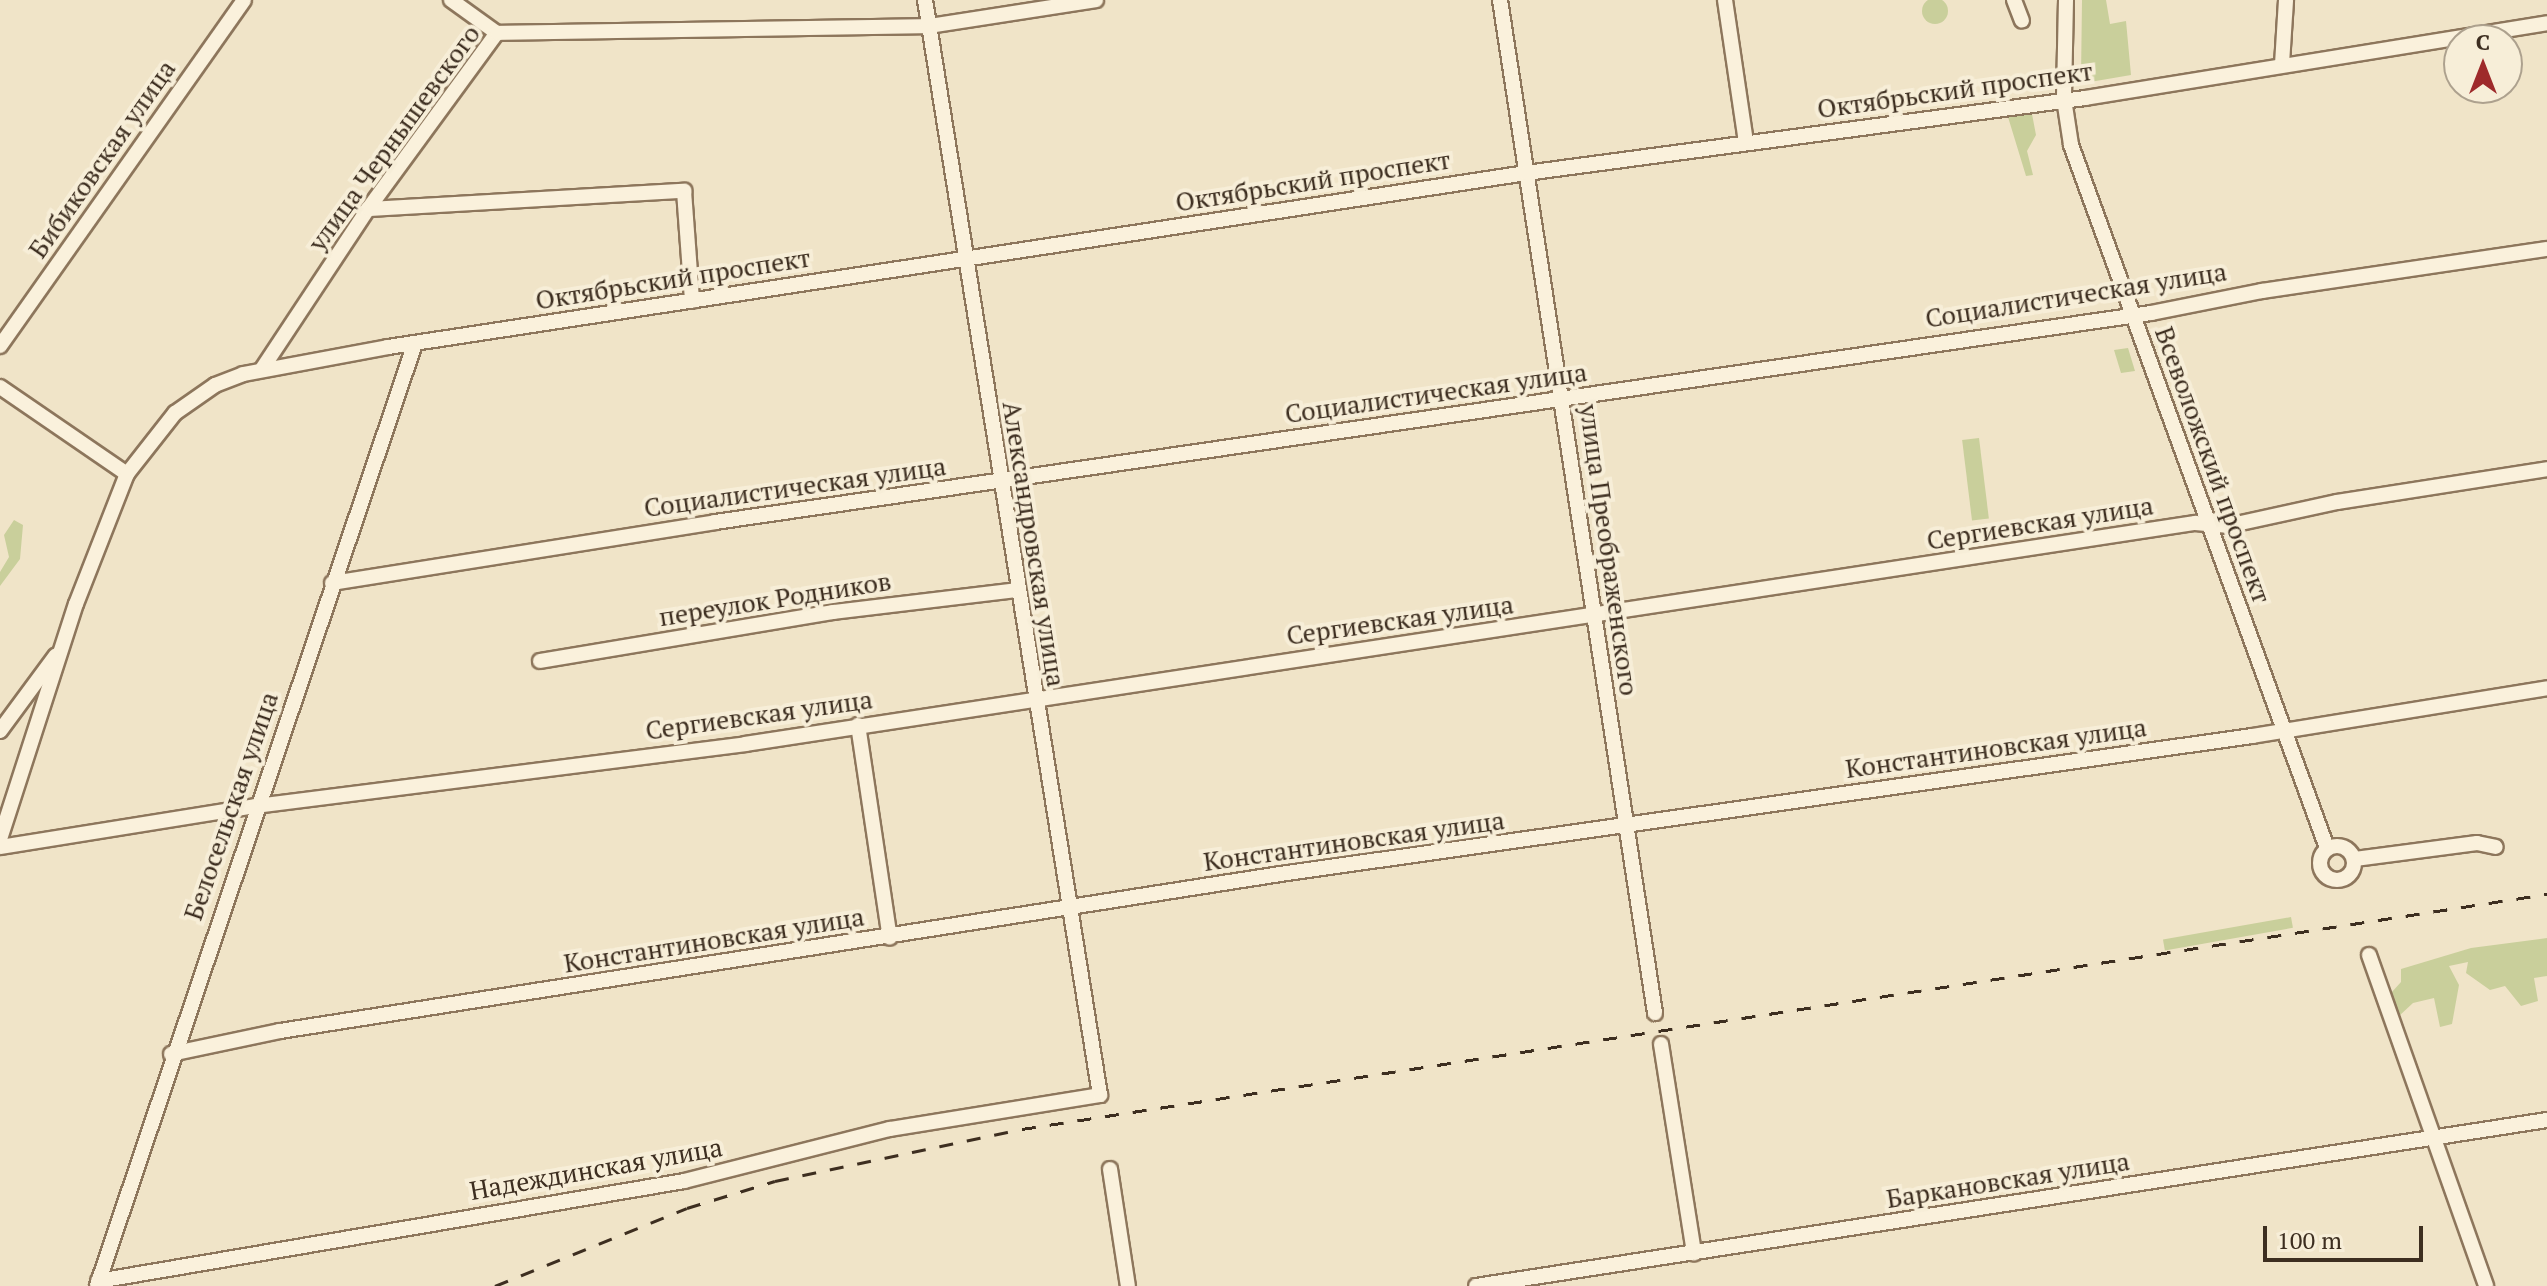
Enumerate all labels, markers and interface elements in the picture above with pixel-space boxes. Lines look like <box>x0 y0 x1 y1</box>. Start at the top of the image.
street label: улица Чернышевского <box>301 19 487 257</box>
north arrow <box>2443 24 2523 104</box>
text: С <box>2476 27 2490 56</box>
street label: Бибиковская улица <box>22 54 182 264</box>
street label: Октябрьский проспект <box>1815 55 2095 125</box>
street label: Октябрьский проспект <box>1173 144 1453 218</box>
street label: Октябрьский проспект <box>533 242 813 316</box>
street label: Социалистическая улица <box>1923 256 2229 334</box>
street label: Всеволожский проспект <box>2148 323 2278 607</box>
street label: Социалистическая улица <box>1283 356 1589 430</box>
street label: Александровская улица <box>996 399 1072 689</box>
street label: улица Преображенского <box>1573 402 1645 698</box>
street label: Социалистическая улица <box>642 450 948 524</box>
street label: Сергиевская улица <box>1925 490 2155 556</box>
street label: переулок Родников <box>657 565 893 633</box>
street label: Сергиевская улица <box>1284 589 1516 651</box>
street label: Сергиевская улица <box>643 684 875 746</box>
street label: Белосельская улица <box>177 688 285 924</box>
street label: Константиновская улица <box>1843 711 2149 785</box>
street label: Константиновская улица <box>1201 804 1507 878</box>
street label: Константиновская улица <box>562 901 866 979</box>
street label: Надеждинская улица <box>467 1131 725 1207</box>
street label: Баркановская улица <box>1884 1145 2132 1215</box>
scale bar <box>2267 1210 2427 1260</box>
text: 100 m <box>2277 1224 2342 1256</box>

